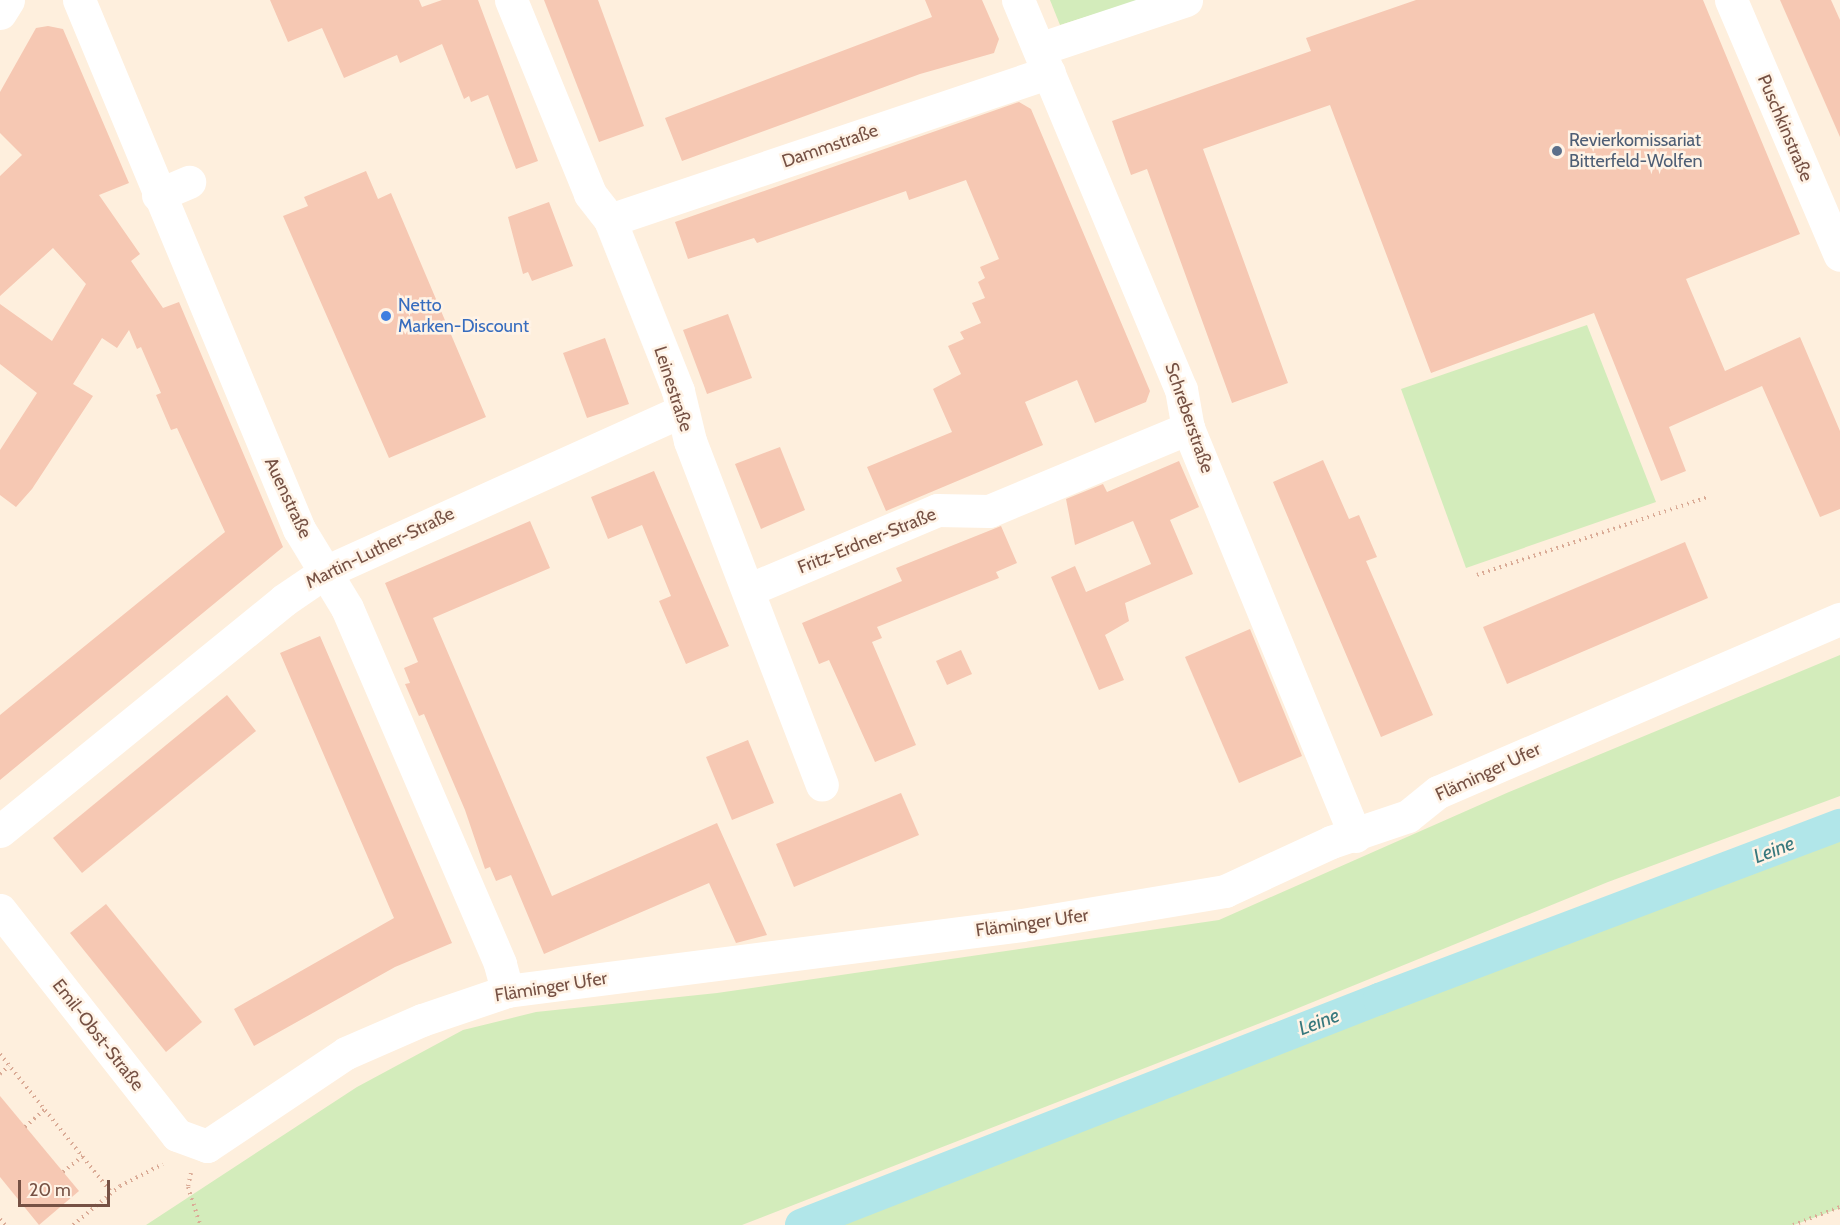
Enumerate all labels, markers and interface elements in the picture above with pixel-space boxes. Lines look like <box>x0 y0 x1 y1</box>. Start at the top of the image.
street label: Puschkinstraße <box>1753 71 1817 185</box>
street label: Dammstraße <box>779 119 881 173</box>
place label: Revierkomissariat Bitterfeld-Wolfen <box>1569 130 1703 172</box>
marker: Revierkomissariat Bitterfeld-Wolfen <box>1550 144 1564 158</box>
place label: Netto Marken-Discount <box>398 295 529 338</box>
marker: Netto Marken-Discount <box>379 309 393 323</box>
street label: Leinestraße <box>649 344 697 434</box>
street label: Schreberstraße <box>1160 360 1218 476</box>
street label: Auenstraße <box>260 454 316 542</box>
street label: Martin-Luther-Straße <box>302 503 458 593</box>
street label: Fritz-Erdner-Straße <box>795 503 939 579</box>
street label: Fläminger Ufer <box>1432 738 1544 806</box>
water label: Leine <box>1750 831 1798 869</box>
street label: Fläminger Ufer <box>974 904 1090 942</box>
street label: Fläminger Ufer <box>493 967 609 1007</box>
street label: Emil-Obst-Straße <box>48 975 148 1095</box>
water label: Leine <box>1295 1003 1343 1041</box>
scale bar <box>21 1168 112 1206</box>
text: 20 m <box>29 1179 71 1201</box>

